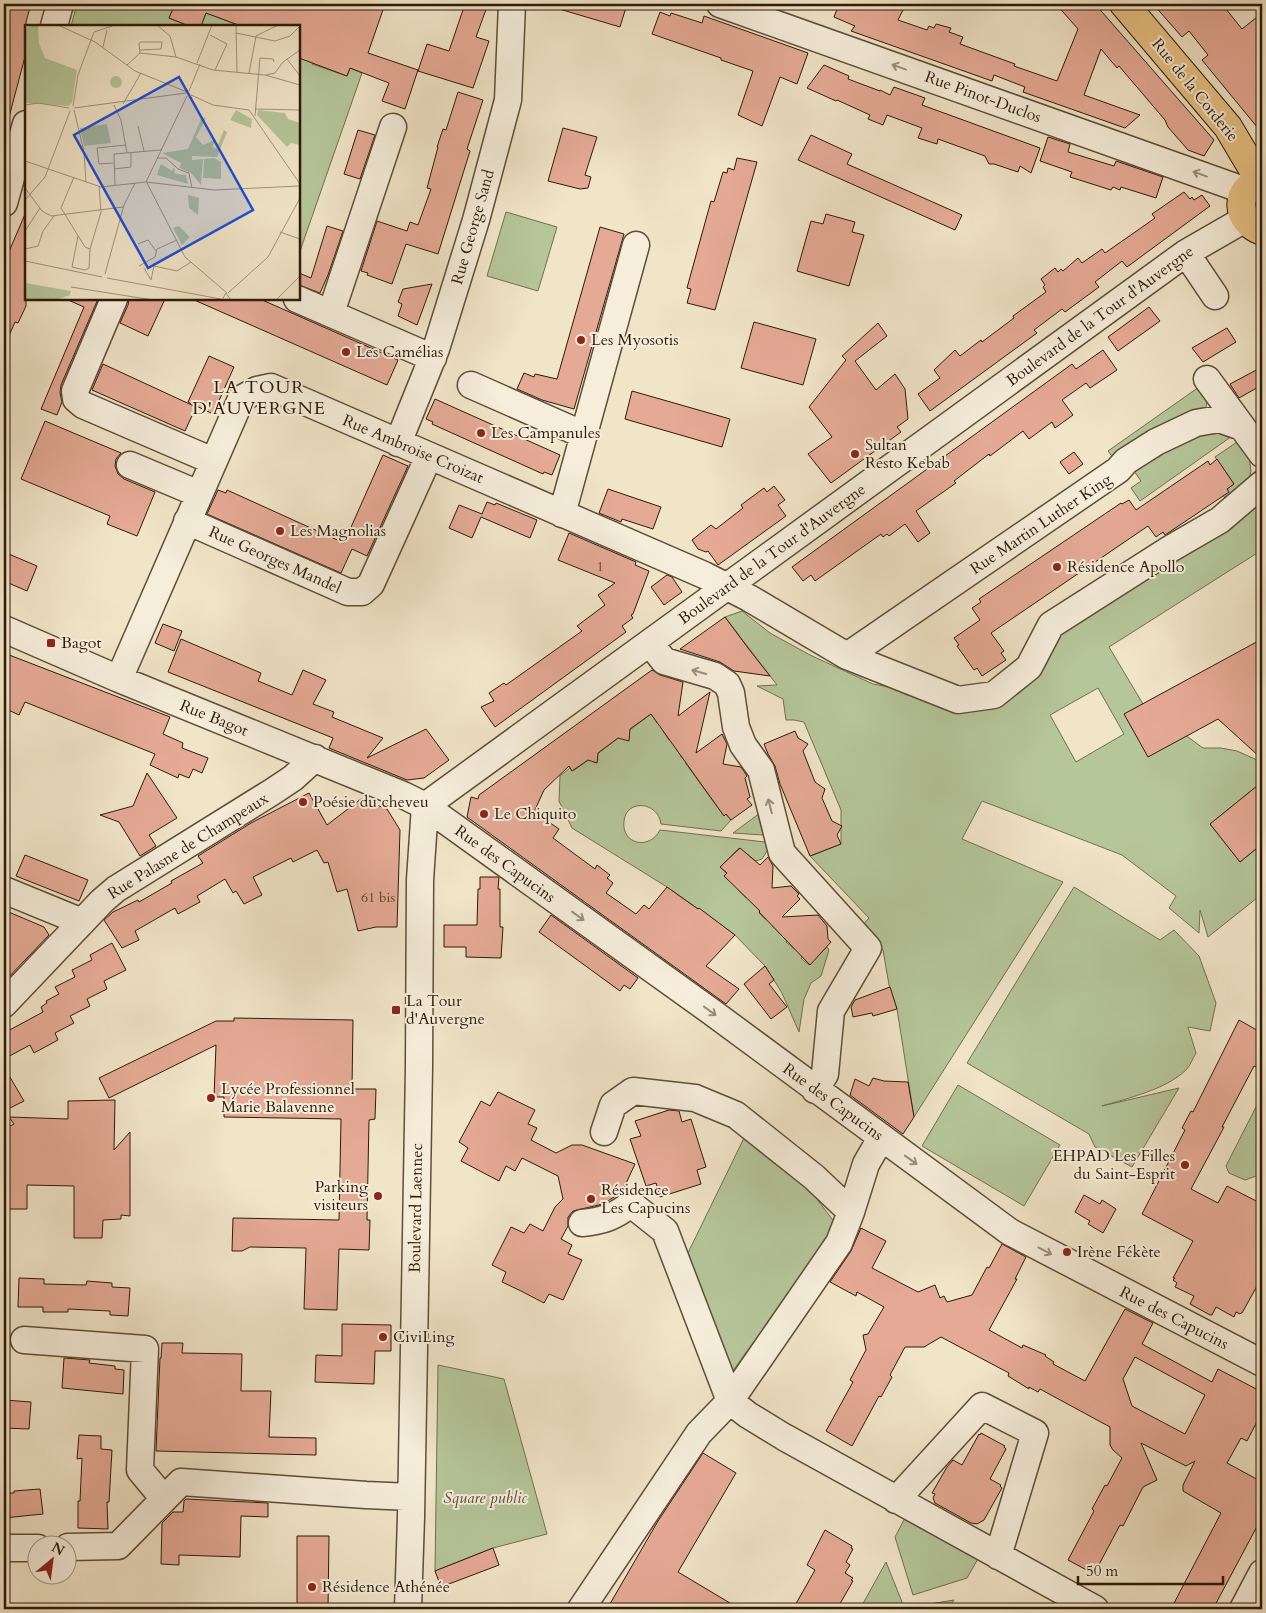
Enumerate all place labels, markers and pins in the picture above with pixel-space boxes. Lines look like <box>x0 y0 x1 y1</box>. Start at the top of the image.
place label: Les Myosotis <box>591 329 679 351</box>
marker: Les Myosotis <box>575 334 587 346</box>
place label: Les Camélias <box>356 341 443 363</box>
marker: Les Camélias <box>340 346 352 358</box>
place label: Les Campanules <box>491 422 600 444</box>
marker: Les Campanules <box>475 427 487 439</box>
place label: Sultan Resto Kebab <box>865 434 950 474</box>
marker: Sultan Resto Kebab <box>849 448 861 460</box>
place label: Les Magnolias <box>290 520 386 542</box>
marker: Les Magnolias <box>274 525 286 537</box>
place label: Résidence Apollo <box>1067 556 1185 578</box>
marker: Résidence Apollo <box>1051 561 1063 573</box>
place label: Bagot <box>61 632 101 654</box>
marker: Bagot <box>45 637 57 649</box>
place label: Poésie du cheveu <box>313 791 429 813</box>
marker: Poésie du cheveu <box>297 796 309 808</box>
place label: Le Chiquito <box>494 803 577 825</box>
marker: Le Chiquito <box>478 808 490 820</box>
place label: La Tour d'Auvergne <box>406 990 485 1030</box>
marker: La Tour d'Auvergne <box>390 1004 402 1016</box>
place label: Lycée Professionnel Marie Balavenne <box>221 1078 355 1118</box>
marker: Lycée Professionnel Marie Balavenne <box>205 1092 217 1104</box>
place label: EHPAD Les Filles du Saint-Esprit <box>1053 1145 1175 1185</box>
marker: EHPAD Les Filles du Saint-Esprit <box>1179 1159 1191 1171</box>
place label: Parking visiteurs <box>313 1176 368 1216</box>
place label: Résidence Les Capucins <box>601 1179 690 1219</box>
marker: Parking visiteurs <box>372 1190 384 1202</box>
marker: Résidence Les Capucins <box>585 1193 597 1205</box>
place label: Irène Fékète <box>1077 1241 1161 1263</box>
marker: Irène Fékète <box>1061 1246 1073 1258</box>
place label: CiviLing <box>393 1326 455 1348</box>
marker: CiviLing <box>377 1331 389 1343</box>
place label: Résidence Athénée <box>322 1576 450 1598</box>
marker: Résidence Athénée <box>306 1581 318 1593</box>

